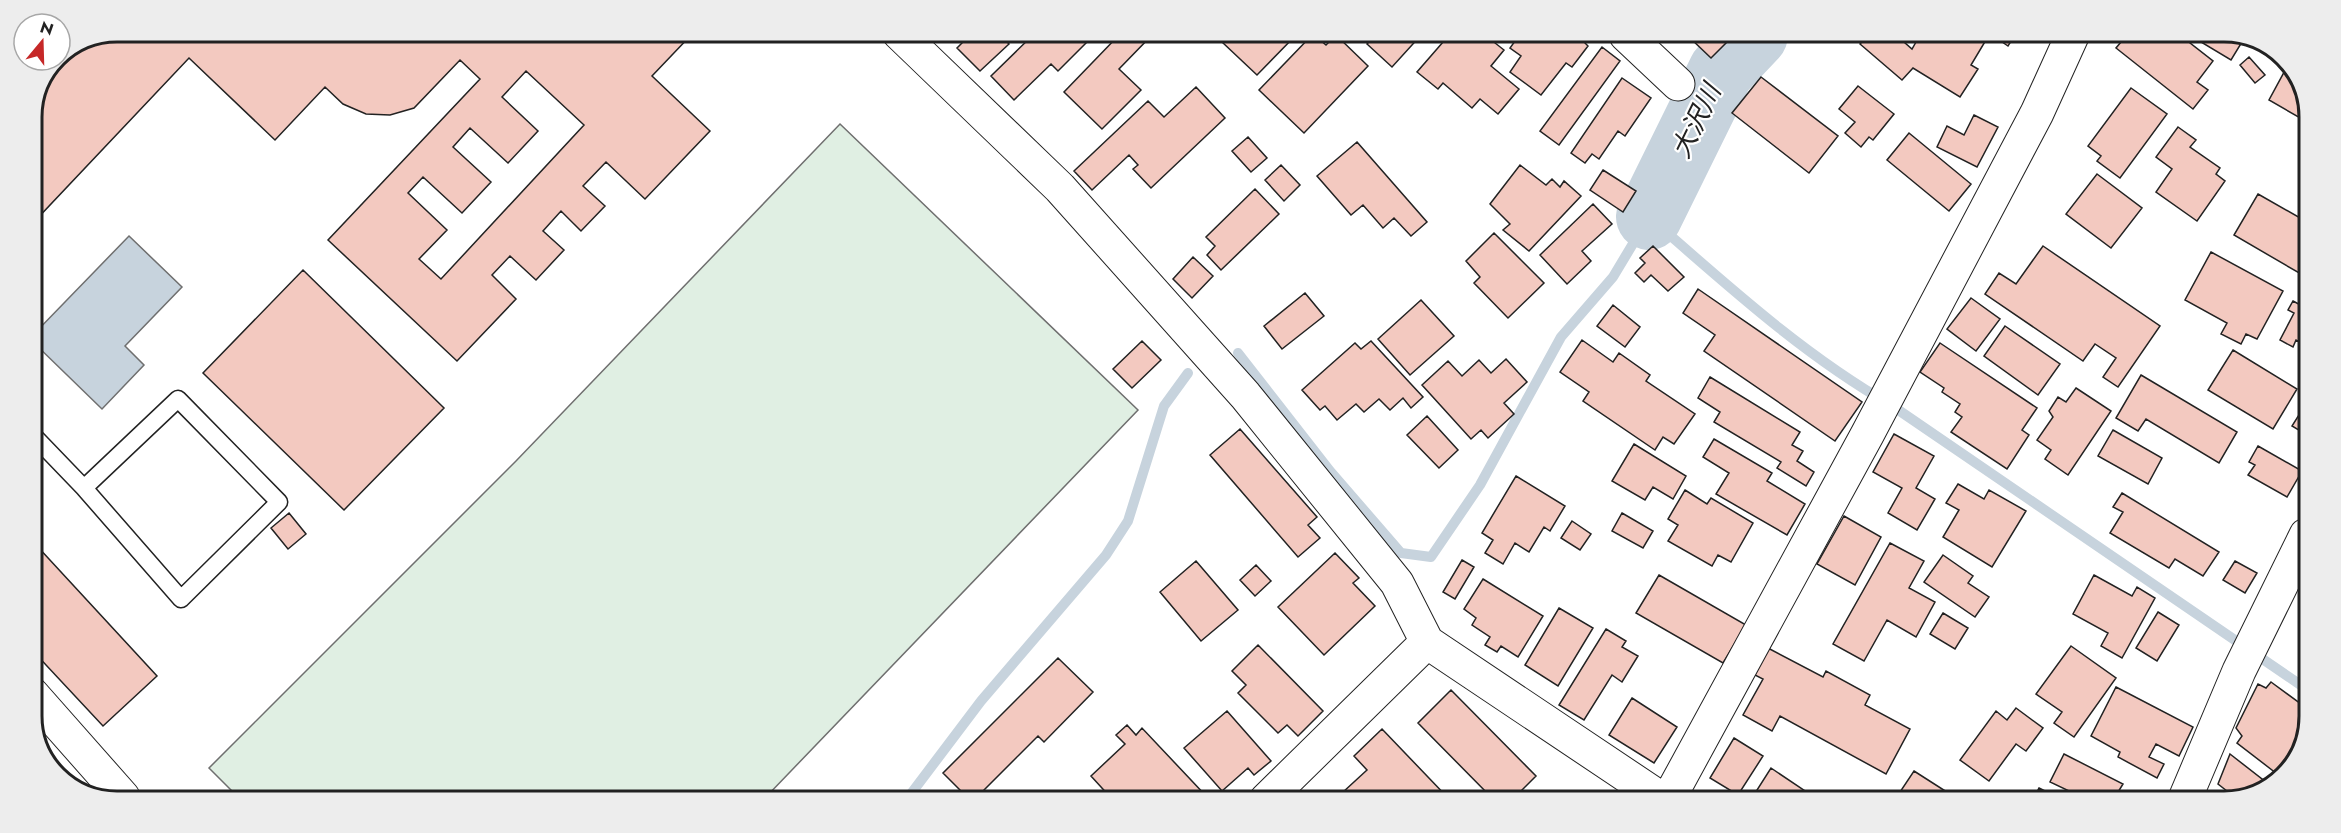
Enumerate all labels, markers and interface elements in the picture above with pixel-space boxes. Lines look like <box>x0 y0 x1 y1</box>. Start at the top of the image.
north arrow <box>12 12 72 72</box>
text: N <box>37 15 56 41</box>
water label: 大沢川 <box>1662 75 1731 164</box>

